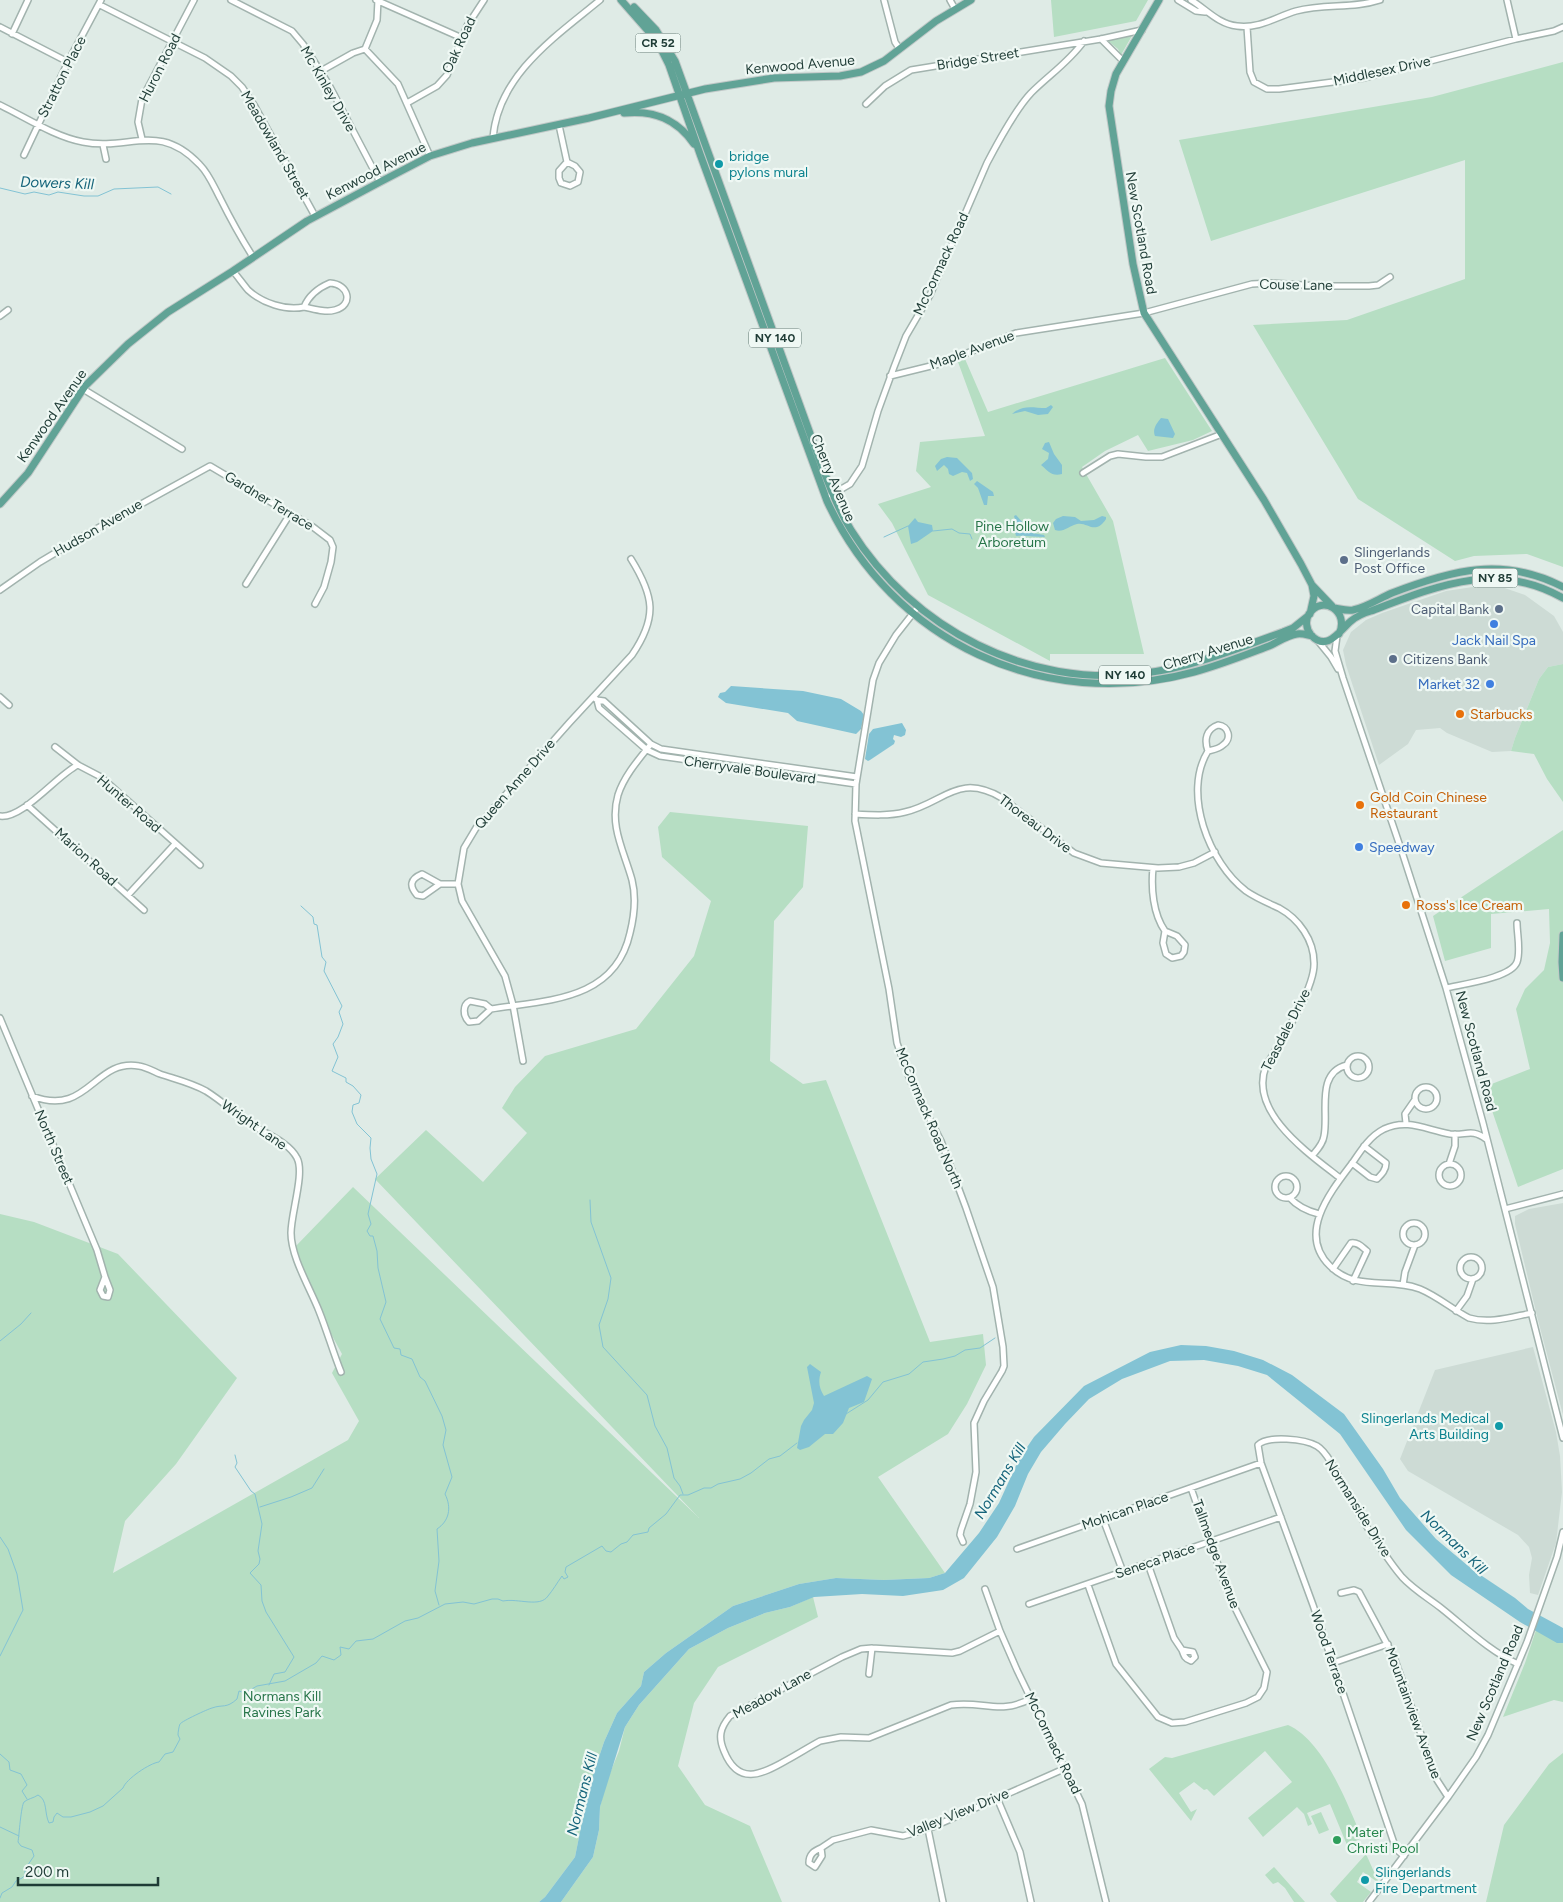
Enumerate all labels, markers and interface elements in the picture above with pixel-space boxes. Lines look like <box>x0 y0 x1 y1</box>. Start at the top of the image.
street label: Oak Road <box>439 14 479 76</box>
street label: Huron Road <box>135 31 185 105</box>
street label: Stratton Place <box>34 33 90 121</box>
road number: CR 52 <box>636 34 680 52</box>
street label: Mc Kinley Drive <box>297 43 360 135</box>
street label: Bridge Street <box>936 44 1020 74</box>
street label: Kenwood Avenue <box>745 52 856 78</box>
street label: Middlesex Drive <box>1332 52 1432 90</box>
street label: Meadowland Street <box>237 88 313 202</box>
street label: Kenwood Avenue <box>323 138 429 204</box>
place label: bridge pylons mural <box>729 148 808 181</box>
marker: bridge pylons mural <box>713 158 725 170</box>
street label: New Scotland Road <box>1122 170 1160 296</box>
water label: Dowers Kill <box>20 173 95 193</box>
street label: McCormack Road <box>910 210 972 318</box>
street label: Couse Lane <box>1259 276 1333 294</box>
street label: Maple Avenue <box>927 327 1017 373</box>
road number: NY 140 <box>749 328 801 348</box>
street label: Kenwood Avenue <box>14 366 91 466</box>
street label: Cherry Avenue <box>807 432 859 525</box>
street label: Gardner Terrace <box>221 468 317 534</box>
street label: Hudson Avenue <box>51 496 146 560</box>
park label: Pine Hollow Arboretum <box>975 518 1049 551</box>
place label: Slingerlands Post Office <box>1354 544 1430 577</box>
marker: Slingerlands Post Office <box>1338 554 1350 566</box>
road number: NY 85 <box>1472 568 1518 588</box>
place label: Capital Bank <box>1411 601 1489 618</box>
marker: Capital Bank <box>1493 603 1505 615</box>
marker: Jack Nail Spa <box>1488 618 1500 630</box>
street label: Cherry Avenue <box>1161 630 1255 674</box>
place label: Jack Nail Spa <box>1452 632 1536 649</box>
place label: Citizens Bank <box>1403 651 1488 668</box>
marker: Citizens Bank <box>1387 653 1399 665</box>
road number: NY 140 <box>1099 666 1151 684</box>
place label: Market 32 <box>1418 676 1480 693</box>
marker: Market 32 <box>1484 678 1496 690</box>
place label: Starbucks <box>1470 706 1533 723</box>
marker: Starbucks <box>1454 708 1466 720</box>
street label: Queen Anne Drive <box>471 735 559 833</box>
street label: Cherryvale Boulevard <box>683 752 817 788</box>
street label: Hunter Road <box>93 772 165 836</box>
place label: Gold Coin Chinese Restaurant <box>1370 789 1487 822</box>
street label: Thoreau Drive <box>995 791 1075 857</box>
marker: Gold Coin Chinese Restaurant <box>1354 799 1366 811</box>
street label: Marion Road <box>51 824 121 890</box>
place label: Speedway <box>1369 839 1435 856</box>
marker: Speedway <box>1353 841 1365 853</box>
place label: Ross's Ice Cream <box>1416 897 1523 914</box>
marker: Ross's Ice Cream <box>1400 899 1412 911</box>
street label: Teasdale Drive <box>1258 986 1314 1074</box>
street label: New Scotland Road <box>1452 989 1500 1113</box>
street label: McCormack Road North <box>892 1045 967 1191</box>
street label: Wright Lane <box>218 1096 290 1154</box>
street label: North Street <box>31 1107 77 1187</box>
place label: Slingerlands Medical Arts Building <box>1361 1410 1489 1443</box>
marker: Slingerlands Medical Arts Building <box>1493 1420 1505 1432</box>
water label: Normans Kill <box>970 1439 1030 1522</box>
street label: Normanside Drive <box>1321 1456 1395 1560</box>
street label: Mohican Place <box>1079 1488 1171 1534</box>
street label: Tallmedge Avenue <box>1188 1497 1244 1611</box>
water label: Normans Kill <box>1417 1506 1491 1579</box>
street label: Seneca Place <box>1113 1539 1198 1583</box>
street label: Wood Terrace <box>1307 1608 1351 1696</box>
street label: New Scotland Road <box>1463 1622 1527 1744</box>
street label: Mountainview Avenue <box>1381 1645 1445 1781</box>
street label: Meadow Lane <box>730 1665 815 1723</box>
park label: Normans Kill Ravines Park <box>243 1688 321 1721</box>
street label: McCormack Road <box>1021 1689 1085 1797</box>
water label: Normans Kill <box>563 1750 601 1838</box>
street label: Valley View Drive <box>905 1785 1012 1841</box>
place label: Mater Christi Pool <box>1347 1824 1419 1857</box>
marker: Mater Christi Pool <box>1331 1834 1343 1846</box>
scale bar <box>18 1854 158 1886</box>
text: 200 m <box>25 1863 69 1881</box>
place label: Slingerlands Fire Department <box>1375 1864 1477 1897</box>
marker: Slingerlands Fire Department <box>1359 1874 1371 1886</box>

